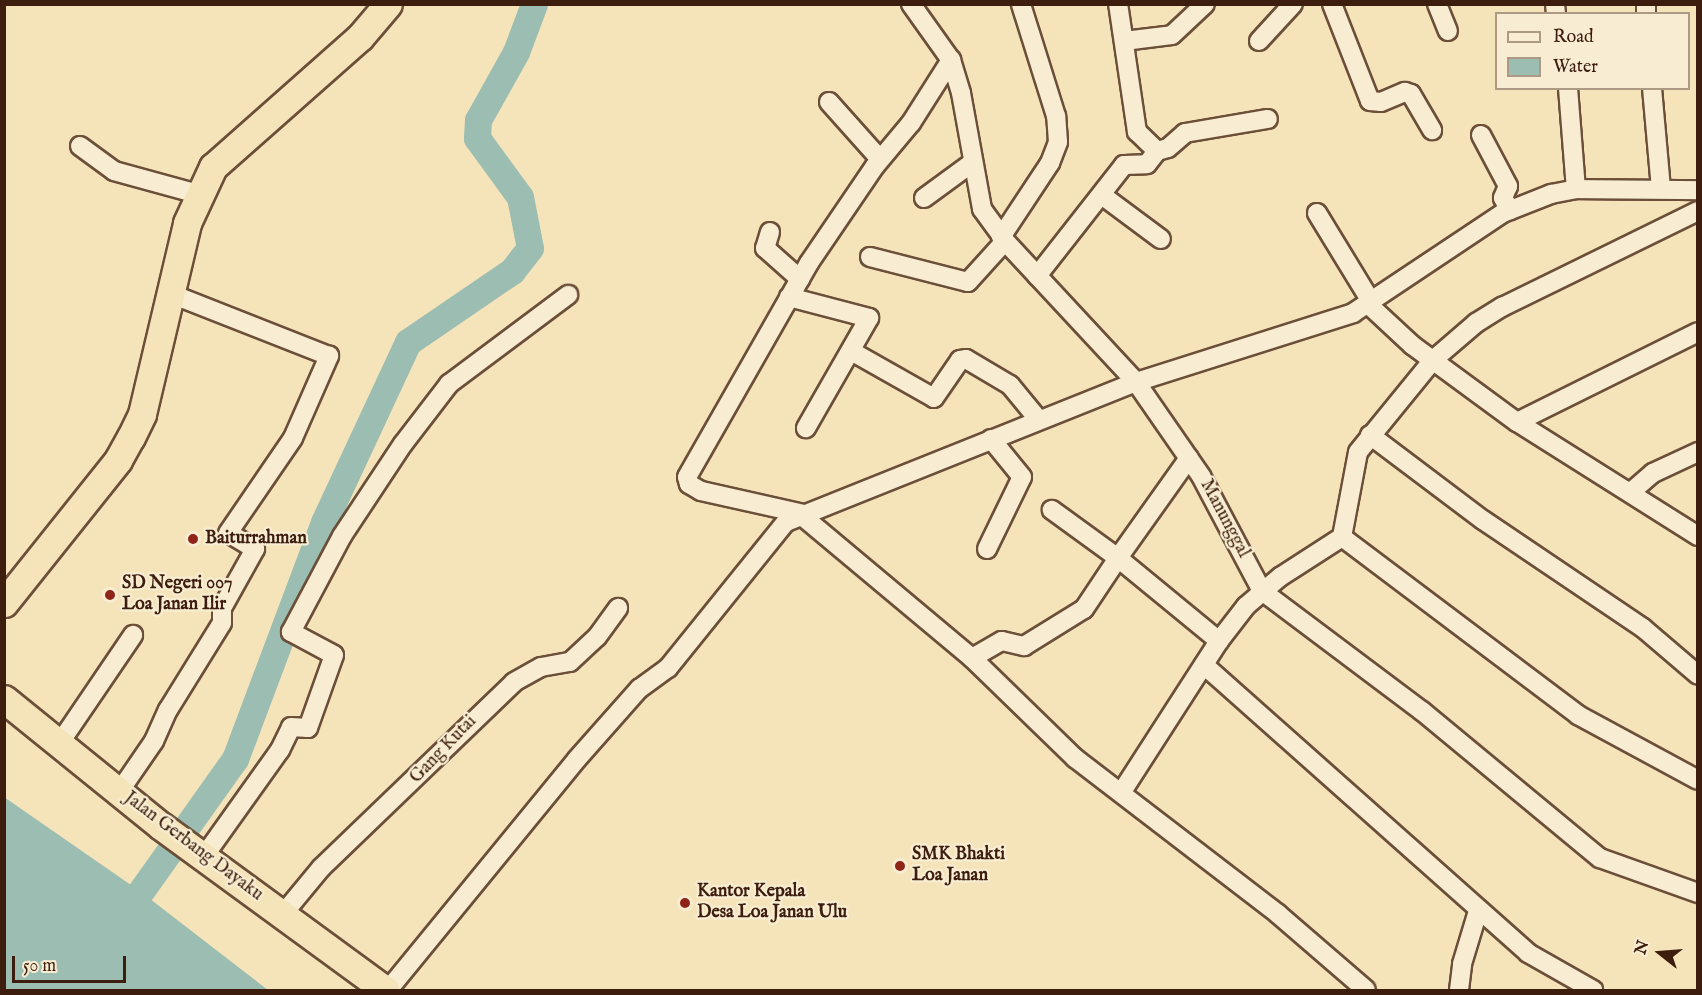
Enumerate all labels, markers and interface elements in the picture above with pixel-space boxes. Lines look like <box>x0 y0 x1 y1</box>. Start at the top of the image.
legend <box>1495 12 1690 90</box>
text: Road <box>1553 26 1594 49</box>
text: Water <box>1553 56 1598 79</box>
street label: Manunggal <box>1194 476 1254 562</box>
place label: Baiturrahman <box>205 528 307 550</box>
marker: Baiturrahman <box>186 532 200 546</box>
place label: SD Negeri 007 Loa Janan Ilir <box>122 574 232 616</box>
marker: SD Negeri 007 Loa Janan Ilir <box>103 588 117 602</box>
street label: Gang Kutai <box>406 711 482 789</box>
street label: Jalan Gerbang Dayaku <box>119 788 267 906</box>
place label: SMK Bhakti Loa Janan <box>912 845 1005 888</box>
marker: SMK Bhakti Loa Janan <box>893 859 907 873</box>
place label: Kantor Kepala Desa Loa Janan Ulu <box>697 882 847 924</box>
marker: Kantor Kepala Desa Loa Janan Ulu <box>678 896 692 910</box>
north arrow <box>1630 923 1690 983</box>
text: N <box>1631 938 1654 957</box>
scale bar <box>15 944 129 982</box>
text: 50 m <box>23 955 56 978</box>

